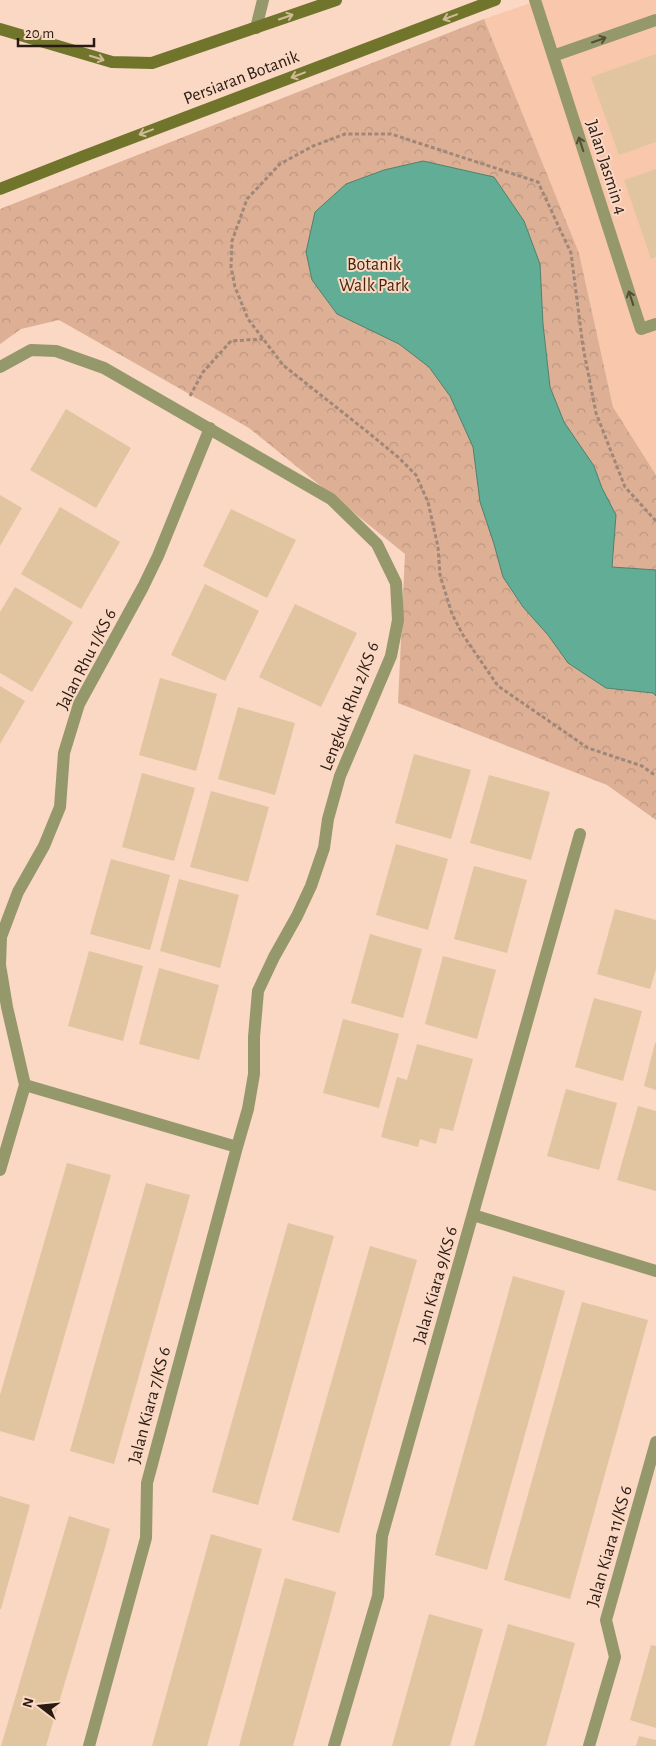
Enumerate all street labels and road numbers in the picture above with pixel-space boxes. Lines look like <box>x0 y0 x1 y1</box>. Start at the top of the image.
street label: Persiaran Botanik <box>181 47 302 108</box>
street label: Jalan Jasmin 4 <box>582 118 630 217</box>
street label: Jalan Rhu 1/KS 6 <box>54 606 120 713</box>
street label: Lengkuk Rhu 2/KS 6 <box>317 639 383 773</box>
street label: Jalan Kiara 9/KS 6 <box>411 1225 461 1346</box>
street label: Jalan Kiara 7/KS 6 <box>126 1345 174 1466</box>
street label: Jalan Kiara 11/KS 6 <box>584 1484 636 1609</box>

